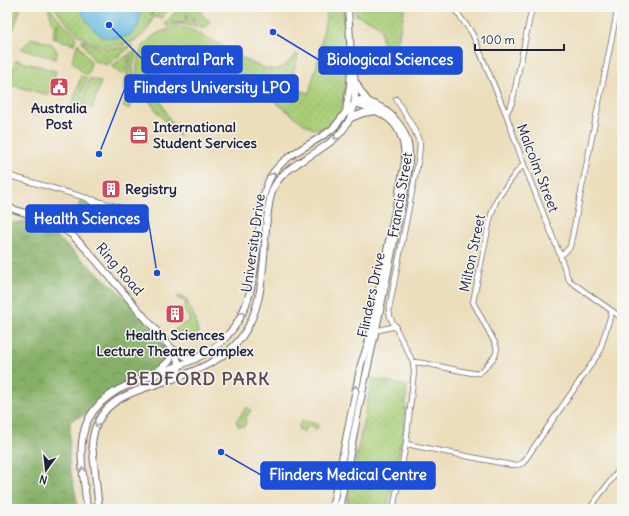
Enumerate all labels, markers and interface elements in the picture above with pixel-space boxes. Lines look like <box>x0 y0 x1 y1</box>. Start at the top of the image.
scale bar <box>475 26 564 52</box>
text: 100 m <box>481 32 515 47</box>
callout: Central Park <box>142 46 242 73</box>
callout: Biological Sciences <box>319 47 462 74</box>
text: Central Park <box>150 50 234 69</box>
text: Biological Sciences <box>327 50 453 70</box>
callout: Flinders University LPO <box>125 75 298 102</box>
public building icon: Australia Post <box>48 76 70 98</box>
text: Flinders University LPO <box>134 78 291 98</box>
place label: Australia Post <box>31 99 87 133</box>
place label: International Student Services <box>153 118 258 152</box>
street label: Malcolm Street <box>513 121 563 215</box>
office icon: International Student Services <box>128 124 150 146</box>
one-way arrow <box>333 132 341 139</box>
street label: Francis Street <box>384 151 416 239</box>
one-way arrow <box>268 172 275 179</box>
building icon: Registry <box>100 178 122 200</box>
place label: Registry <box>125 180 177 198</box>
street label: University Drive <box>237 193 269 293</box>
callout: Health Sciences <box>26 205 148 232</box>
text: Health Sciences <box>34 209 140 228</box>
street label: Milton Street <box>455 212 489 293</box>
street label: Ring Road <box>92 239 148 299</box>
street label: Flinders Drive <box>353 251 389 339</box>
building icon: Health Sciences Lecture Theatre Complex <box>164 303 186 325</box>
one-way arrow <box>237 310 245 318</box>
place label: Health Sciences Lecture Theatre Complex <box>96 326 254 360</box>
district label: BEDFORD PARK <box>126 367 270 390</box>
one-way arrow <box>352 385 360 391</box>
one-way arrow <box>94 419 102 427</box>
north arrow <box>26 450 66 490</box>
callout: Flinders Medical Centre <box>261 462 435 489</box>
text: Flinders Medical Centre <box>269 465 427 484</box>
one-way arrow <box>79 467 88 473</box>
text: N <box>38 472 49 487</box>

